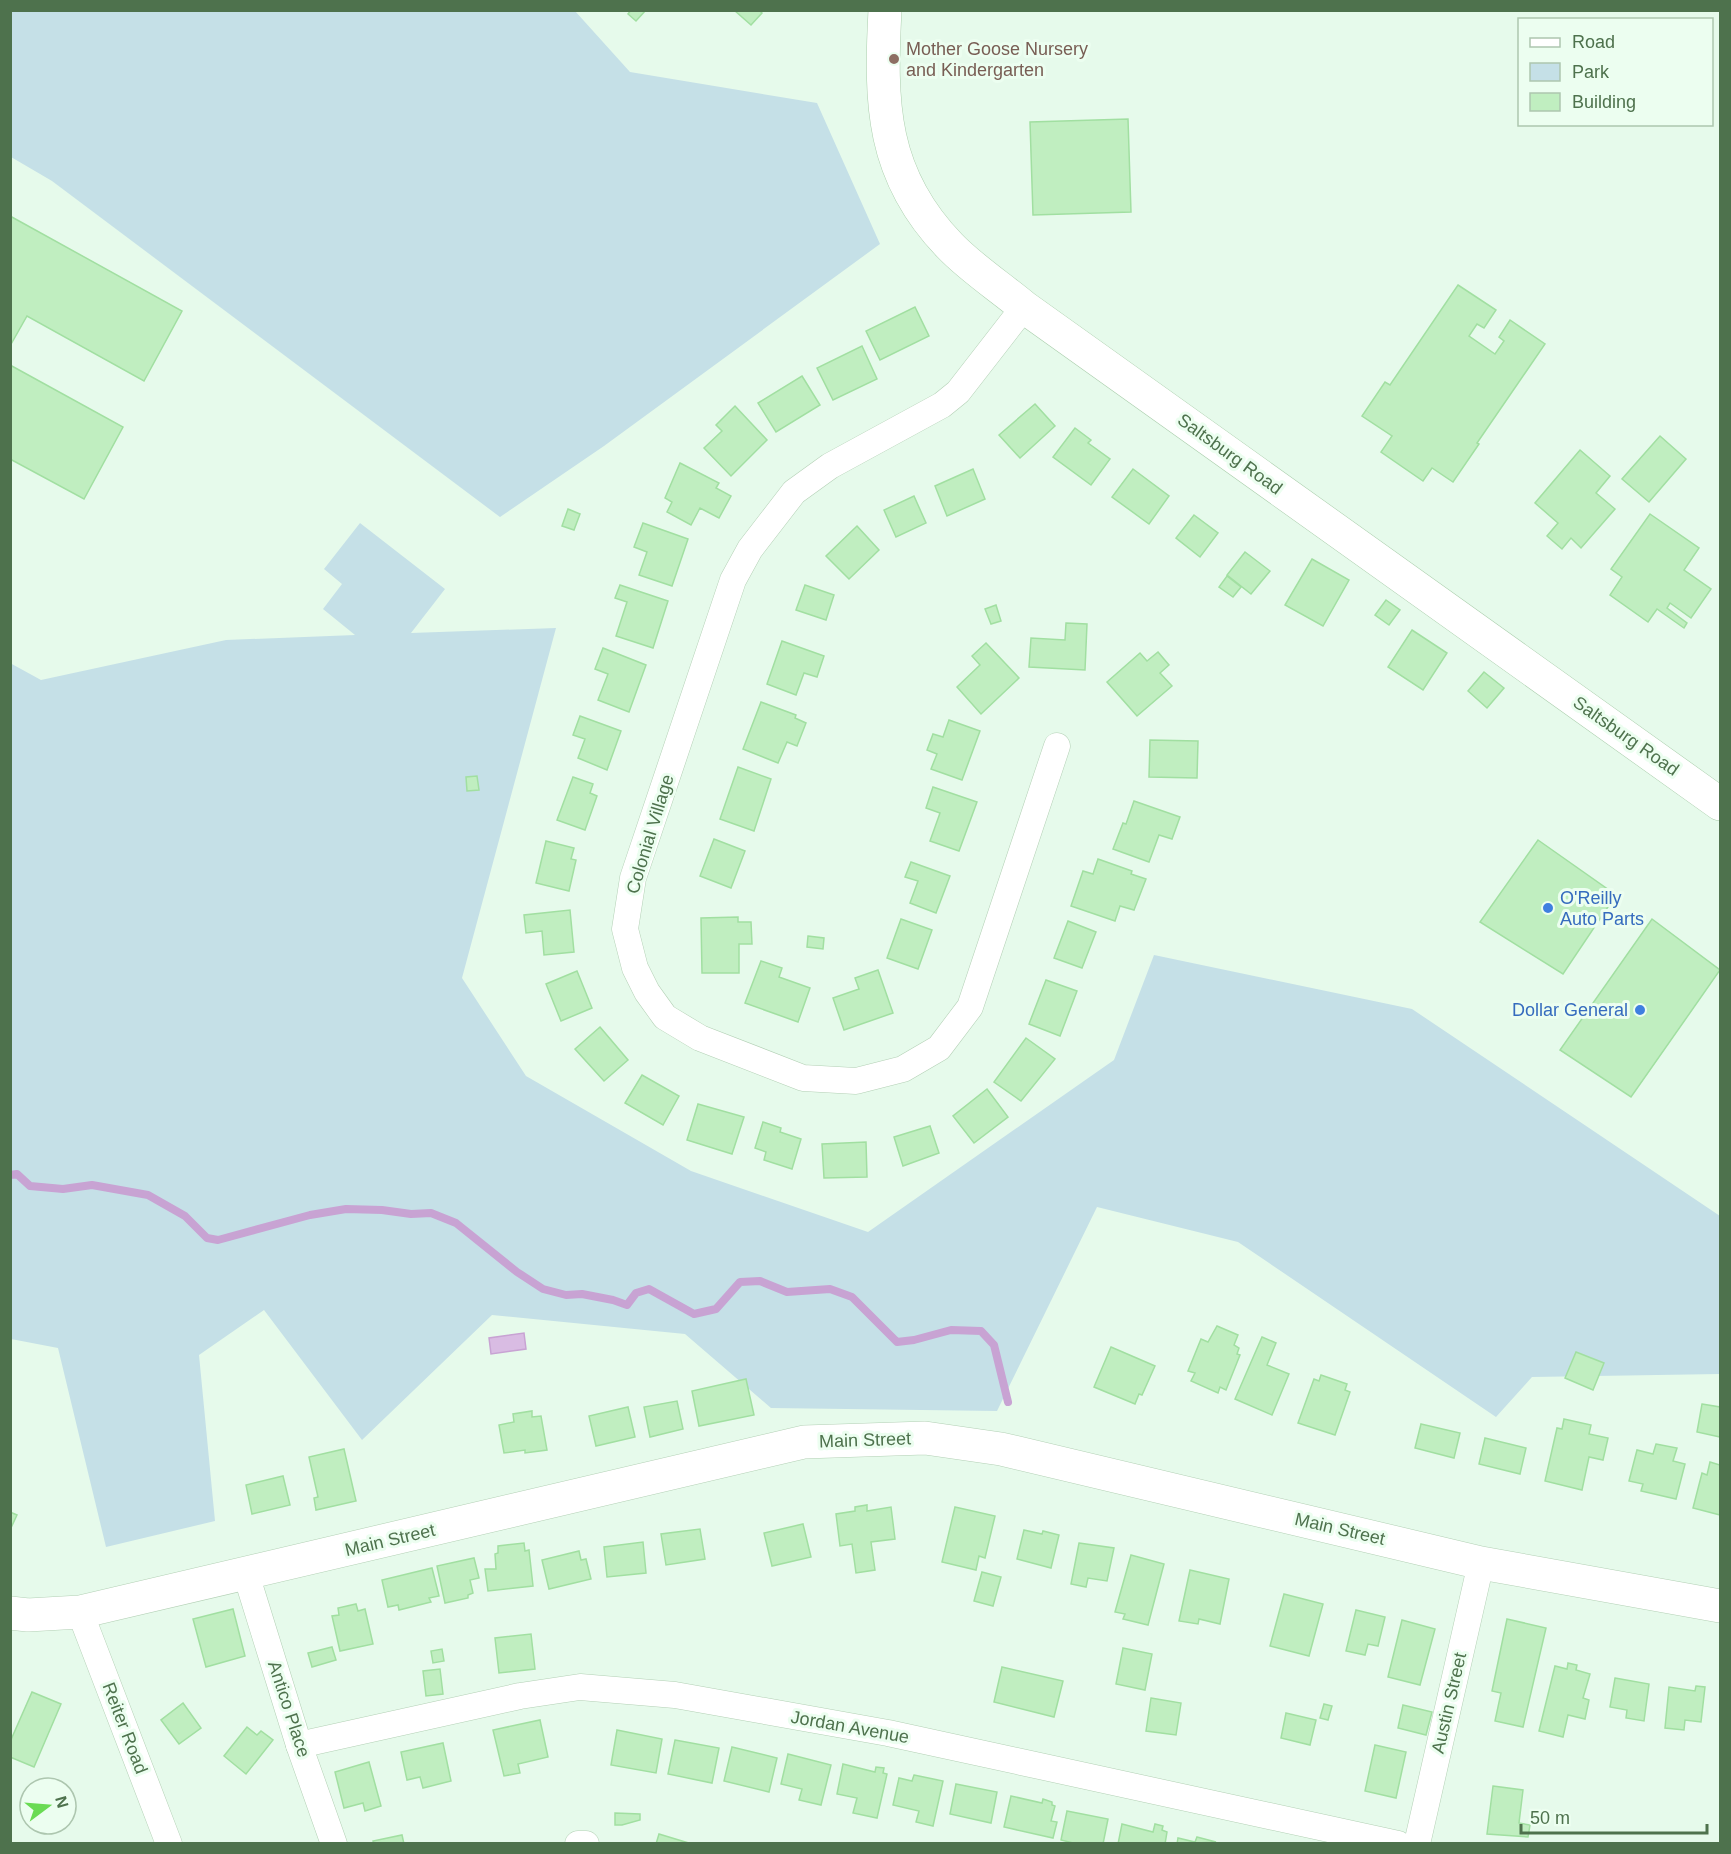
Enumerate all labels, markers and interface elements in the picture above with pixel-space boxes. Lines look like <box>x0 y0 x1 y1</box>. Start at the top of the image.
legend <box>1518 18 1713 126</box>
text: Road <box>1572 32 1615 52</box>
place label: Mother Goose Nursery and Kindergarten <box>906 39 1088 80</box>
marker: Mother Goose Nursery and Kindergarten <box>887 52 901 66</box>
text: Park <box>1572 62 1610 82</box>
text: Building <box>1572 92 1636 112</box>
street label: Saltsburg Road <box>1174 409 1286 499</box>
street label: Saltsburg Road <box>1569 692 1683 780</box>
street label: Colonial Village <box>622 772 678 896</box>
place label: O'Reilly Auto Parts <box>1560 888 1644 929</box>
marker: O'Reilly Auto Parts <box>1541 901 1555 915</box>
place label: Dollar General <box>1512 1000 1628 1020</box>
marker: Dollar General <box>1633 1003 1647 1017</box>
street label: Main Street <box>819 1428 911 1452</box>
street label: Main Street <box>1293 1509 1387 1549</box>
street label: Main Street <box>343 1520 437 1560</box>
street label: Austin Street <box>1428 1651 1470 1755</box>
street label: Antico Place <box>264 1658 314 1760</box>
street label: Reiter Road <box>98 1680 152 1776</box>
street label: Jordan Avenue <box>789 1707 911 1747</box>
north arrow <box>18 1776 78 1836</box>
text: N <box>52 1794 72 1810</box>
scale bar <box>1521 1797 1707 1835</box>
text: 50 m <box>1530 1808 1570 1828</box>

